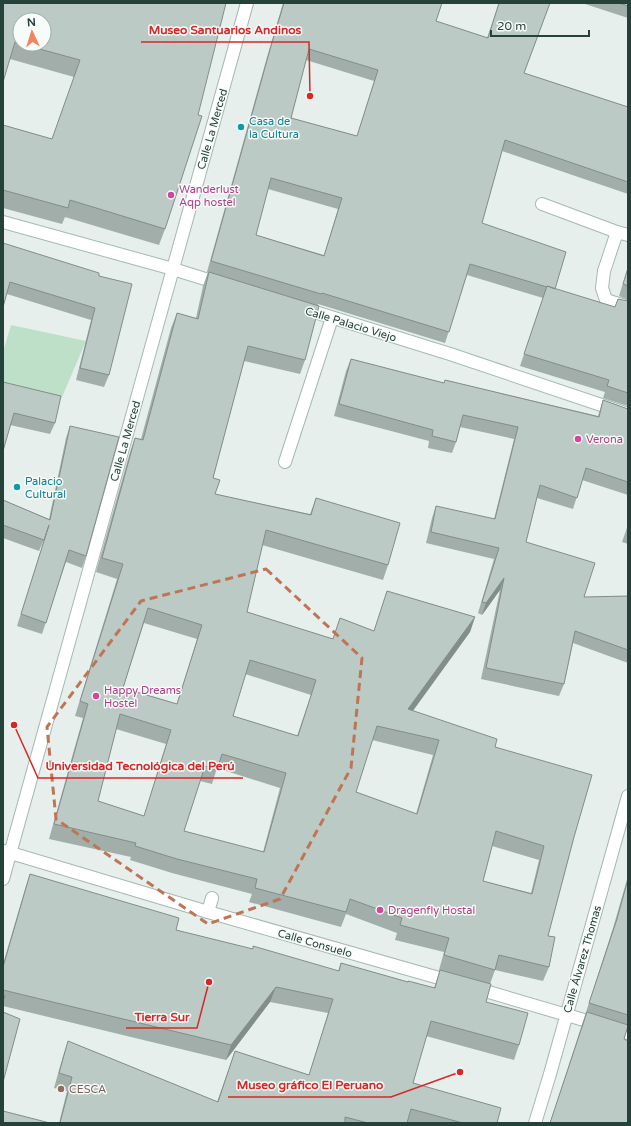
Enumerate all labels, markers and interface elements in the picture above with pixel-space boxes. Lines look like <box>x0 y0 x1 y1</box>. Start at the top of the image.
north arrow <box>12 12 52 52</box>
scale bar <box>491 12 589 38</box>
text: N <box>26 16 36 29</box>
callout: Museo Santuarios Andinos <box>141 18 309 42</box>
text: 20 m <box>497 19 526 33</box>
text: Museo Santuarios Andinos <box>149 23 301 37</box>
street label: Calle La Merced <box>195 87 230 171</box>
place label: Casa de la Cultura <box>249 115 299 141</box>
marker: Casa de la Cultura <box>236 122 246 132</box>
place label: Wanderlust Aqp hostel <box>179 183 239 209</box>
marker: Wanderlust Aqp hostel <box>166 190 176 200</box>
street label: Calle Palacio Viejo <box>304 304 398 345</box>
street label: Calle La Merced <box>108 399 143 483</box>
place label: Verona <box>586 433 623 446</box>
marker: Verona <box>573 434 583 444</box>
place label: Palacio Cultural <box>25 475 66 501</box>
marker: Palacio Cultural <box>12 482 22 492</box>
place label: Happy Dreams Hostel <box>104 684 181 710</box>
marker: Happy Dreams Hostel <box>91 691 101 701</box>
callout: Universidad Tecnológica del Perú <box>38 754 243 778</box>
text: Universidad Tecnológica del Perú <box>45 759 235 774</box>
place label: Dragenfly Hostal <box>388 904 475 917</box>
street label: Calle Álvarez Thomas <box>560 904 604 1014</box>
marker: Dragenfly Hostal <box>375 905 385 915</box>
street label: Calle Consuelo <box>276 927 354 960</box>
callout: Tierra Sur <box>126 1004 197 1028</box>
text: Tierra Sur <box>133 1010 190 1024</box>
callout: Museo gráfico El Peruano <box>228 1073 391 1097</box>
text: Museo gráfico El Peruano <box>237 1078 383 1093</box>
place label: CESCA <box>69 1083 106 1096</box>
marker: CESCA <box>56 1084 66 1094</box>

